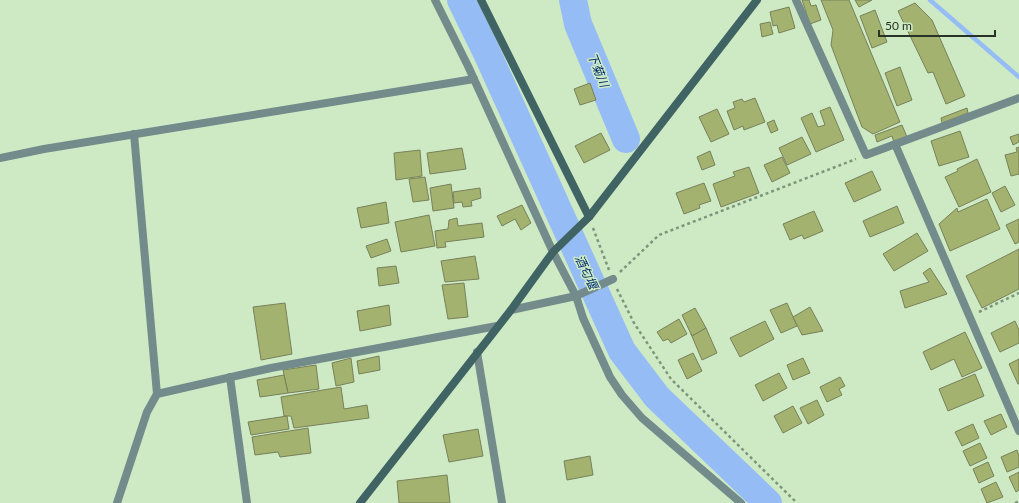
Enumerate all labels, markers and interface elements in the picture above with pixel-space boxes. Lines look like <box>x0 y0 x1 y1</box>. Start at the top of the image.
scale bar <box>879 12 995 38</box>
text: 50 m <box>885 18 912 33</box>
water label: 下菊川 <box>585 50 613 91</box>
water label: 酒匂堰 <box>572 252 602 293</box>

